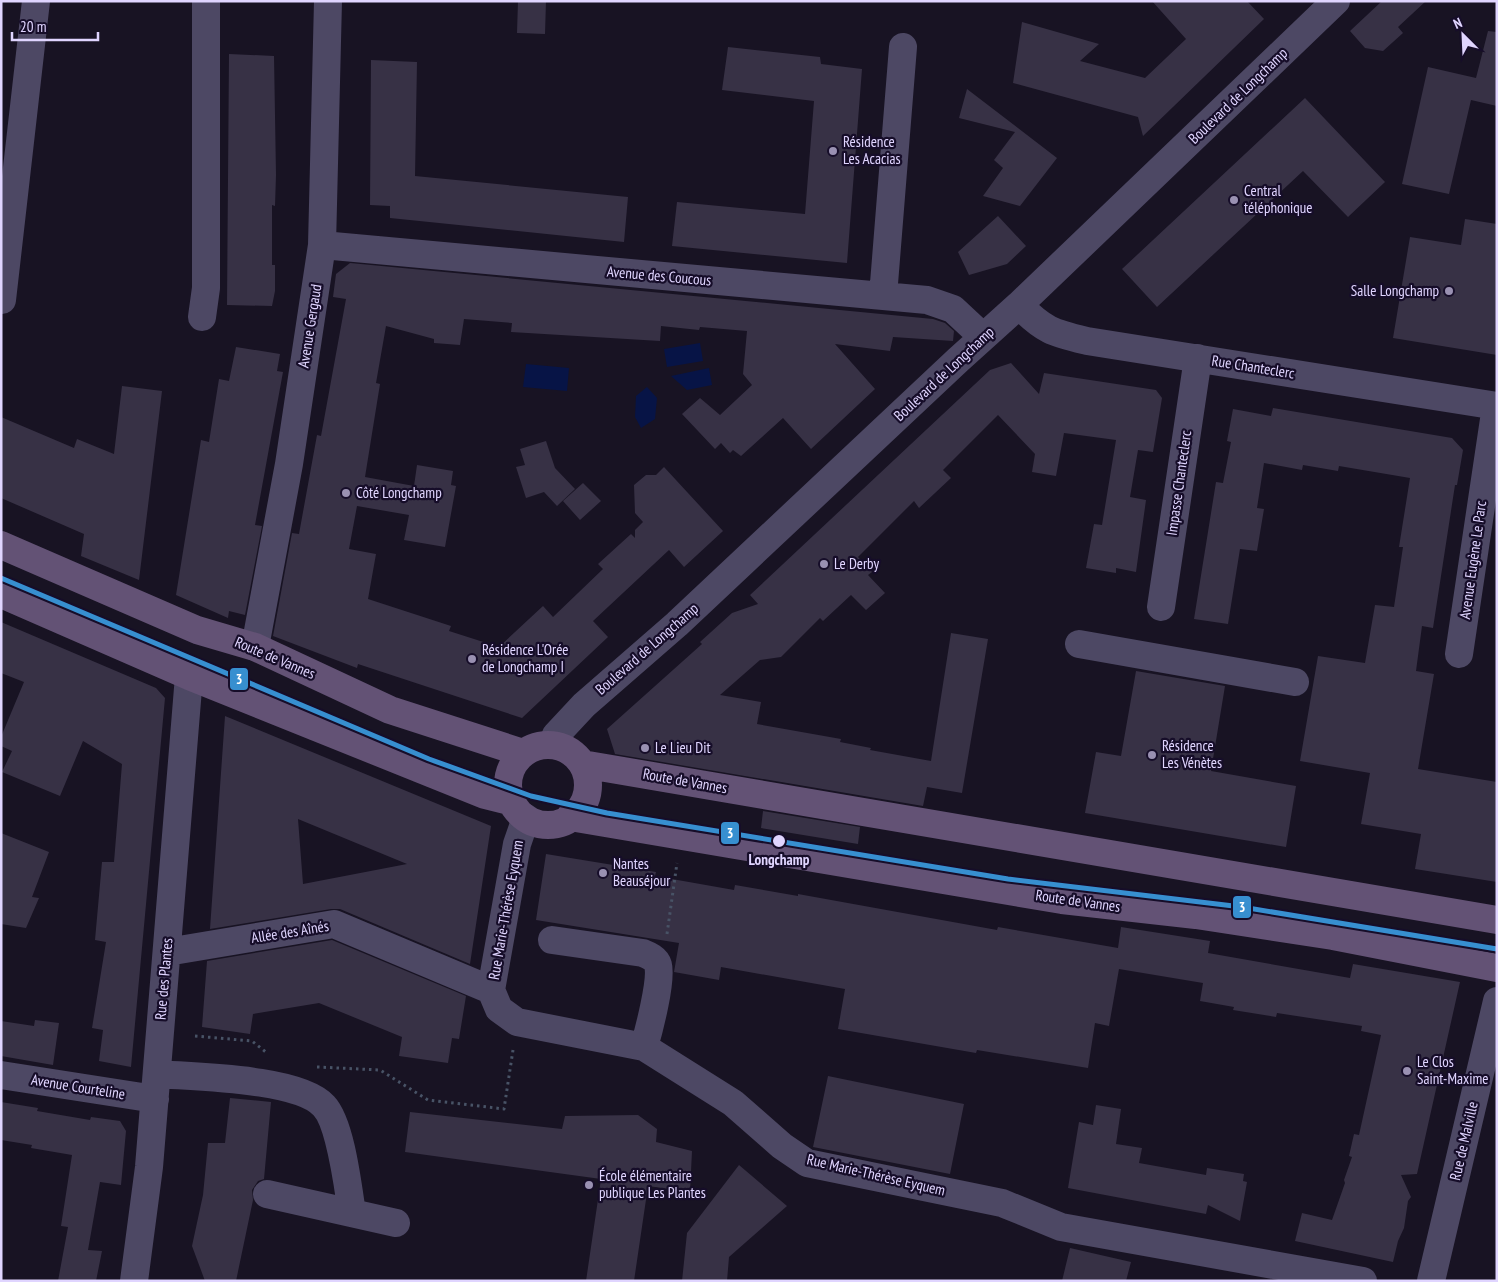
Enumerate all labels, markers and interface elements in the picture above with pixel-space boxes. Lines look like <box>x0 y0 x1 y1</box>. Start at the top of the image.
scale bar <box>12 10 99 42</box>
north arrow <box>1438 10 1488 60</box>
text: N <box>1451 13 1465 33</box>
text: 20 m <box>20 17 46 36</box>
street label: Boulevard de Longchamp <box>1184 44 1291 148</box>
place label: Résidence Les Acacias <box>843 132 901 168</box>
marker: Résidence Les Acacias <box>827 145 839 157</box>
place label: Central téléphonique <box>1244 181 1313 217</box>
marker: Central téléphonique <box>1228 194 1240 206</box>
street label: Avenue des Coucous <box>606 261 712 290</box>
place label: Salle Longchamp <box>1351 281 1439 300</box>
street label: Avenue Gergaud <box>294 283 325 369</box>
marker: Salle Longchamp <box>1443 285 1455 297</box>
street label: Boulevard de Longchamp <box>890 322 998 425</box>
street label: Rue Chanteclerc <box>1210 351 1297 383</box>
street label: Impasse Chanteclerc <box>1162 429 1195 537</box>
place label: Côté Longchamp <box>356 483 442 502</box>
marker: Côté Longchamp <box>340 487 352 499</box>
street label: Avenue Eugène Le Parc <box>1455 499 1490 620</box>
place label: Le Derby <box>834 554 879 573</box>
marker: Le Derby <box>818 558 830 570</box>
street label: Boulevard de Longchamp <box>591 599 702 699</box>
street label: Route de Vannes <box>232 632 318 683</box>
place label: Résidence L'Orée de Longchamp I <box>482 640 568 676</box>
marker: Résidence L'Orée de Longchamp I <box>466 653 478 665</box>
line badge: 3 <box>229 667 249 691</box>
text: 3 <box>236 670 242 688</box>
place label: Résidence Les Vénètes <box>1162 736 1222 772</box>
place label: Le Lieu Dit <box>655 738 711 757</box>
marker: Le Lieu Dit <box>639 742 651 754</box>
marker: Résidence Les Vénètes <box>1146 749 1158 761</box>
street label: Route de Vannes <box>641 764 729 797</box>
line badge: 3 <box>720 821 740 845</box>
text: 3 <box>727 824 733 842</box>
marker: Longchamp <box>771 833 787 849</box>
street label: Rue Marie-Thérèse Eyquem <box>484 839 527 981</box>
place label: Longchamp <box>749 850 810 869</box>
place label: Nantes Beauséjour <box>613 854 671 890</box>
marker: Nantes Beauséjour <box>597 867 609 879</box>
street label: Route de Vannes <box>1035 885 1122 916</box>
line badge: 3 <box>1232 895 1252 919</box>
text: 3 <box>1239 898 1245 916</box>
street label: Allée des Aînés <box>250 916 330 947</box>
street label: Rue des Plantes <box>150 937 177 1021</box>
place label: Le Clos Saint-Maxime <box>1417 1052 1488 1088</box>
marker: Le Clos Saint-Maxime <box>1401 1065 1413 1077</box>
street label: Avenue Courteline <box>30 1070 126 1103</box>
street label: Rue de Malville <box>1445 1100 1482 1182</box>
street label: Rue Marie-Thérèse Eyquem <box>805 1149 947 1200</box>
place label: École élémentaire publique Les Plantes <box>599 1166 706 1202</box>
marker: École élémentaire publique Les Plantes <box>583 1179 595 1191</box>

